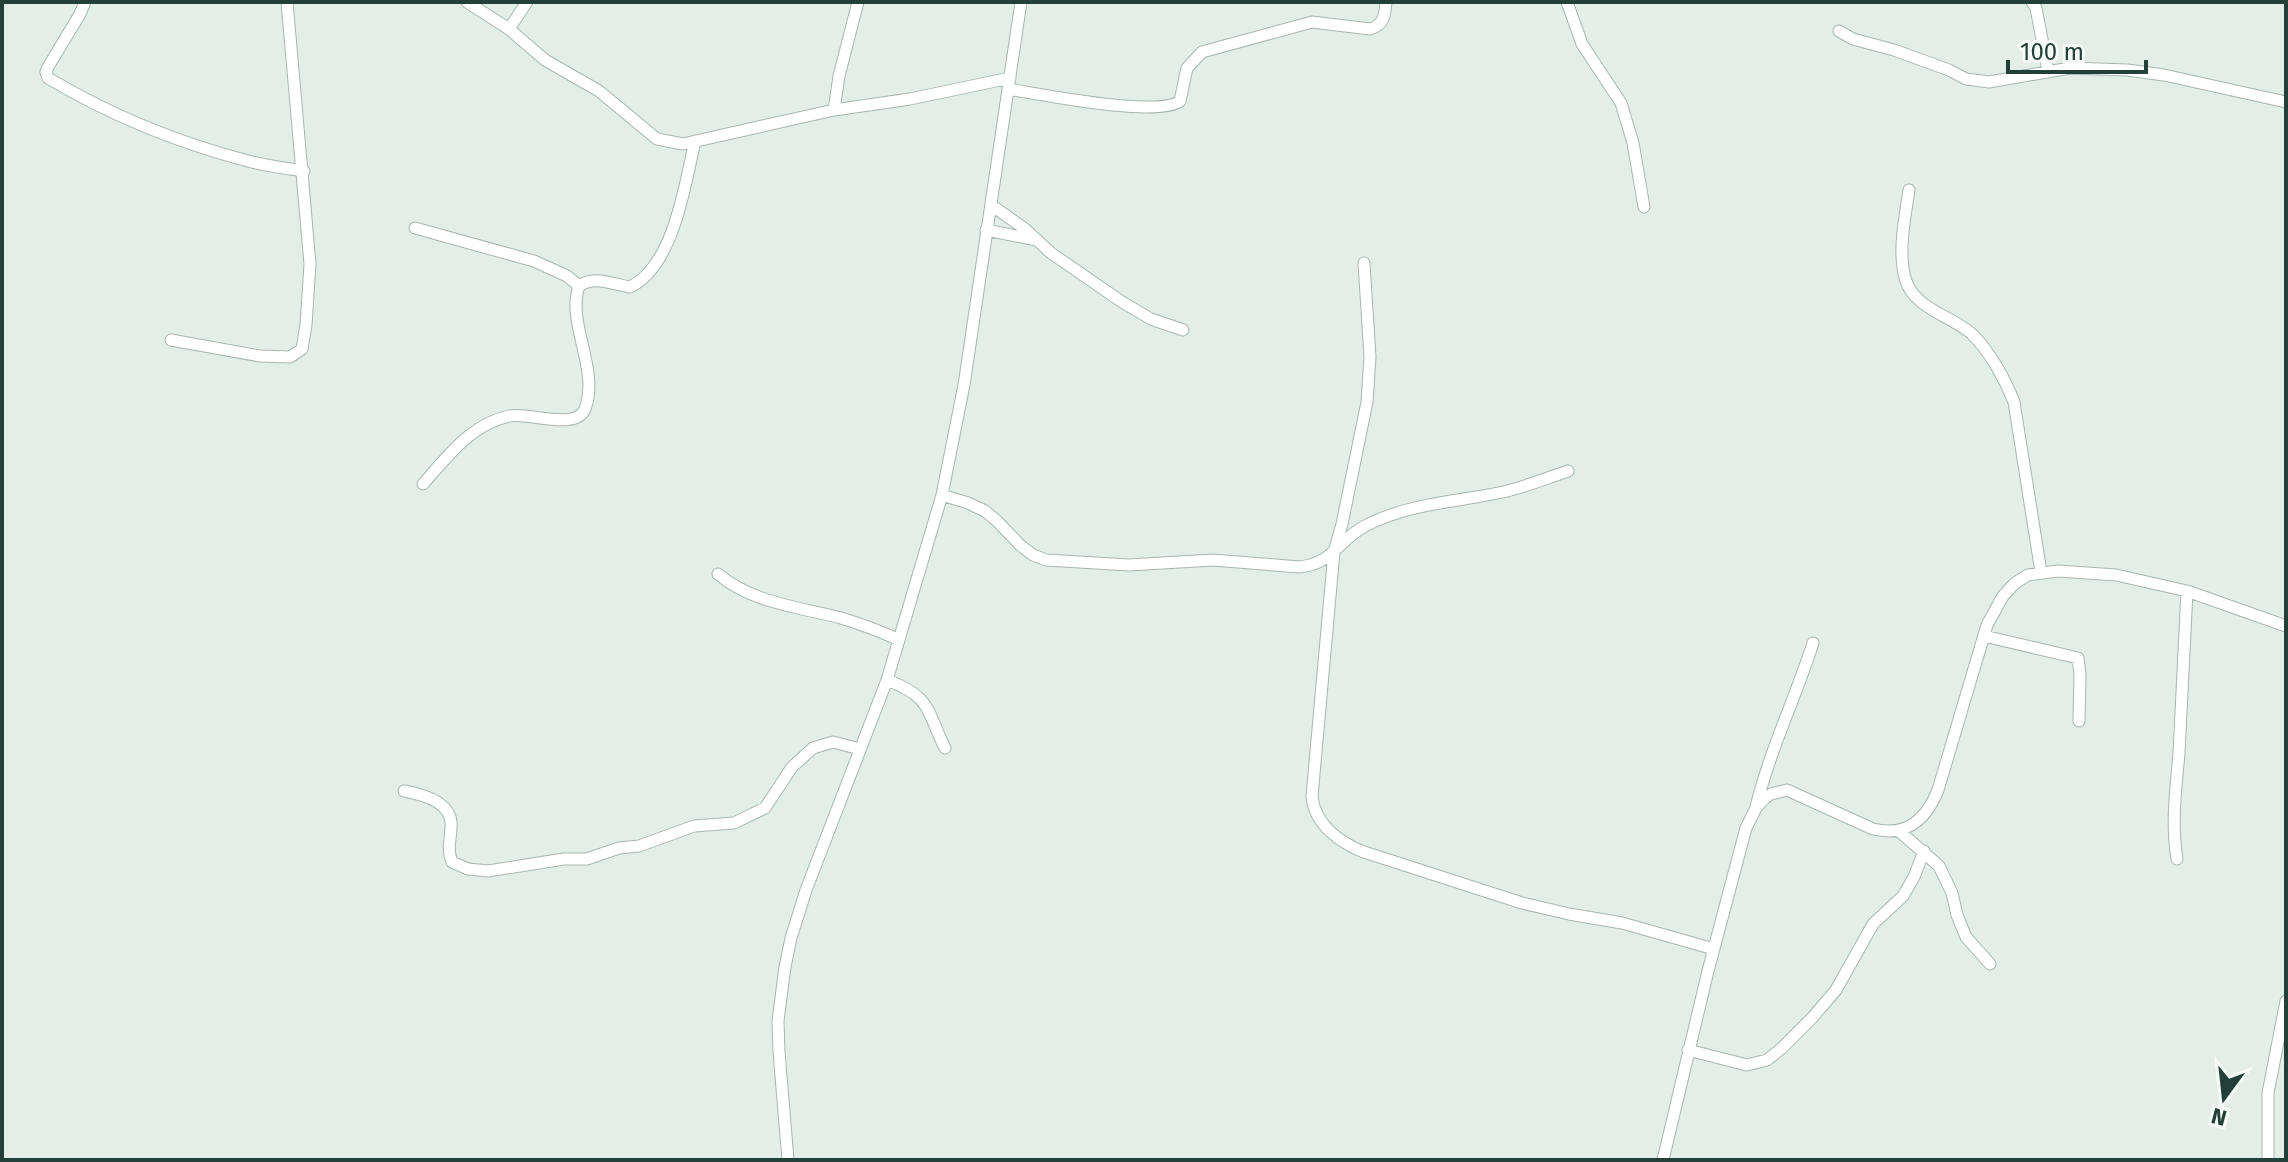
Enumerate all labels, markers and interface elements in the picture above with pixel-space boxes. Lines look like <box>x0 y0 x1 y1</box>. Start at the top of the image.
scale bar <box>2008 24 2146 74</box>
text: 100 m <box>2020 38 2084 66</box>
north arrow <box>2184 1058 2264 1138</box>
text: N <box>2208 1102 2229 1132</box>

